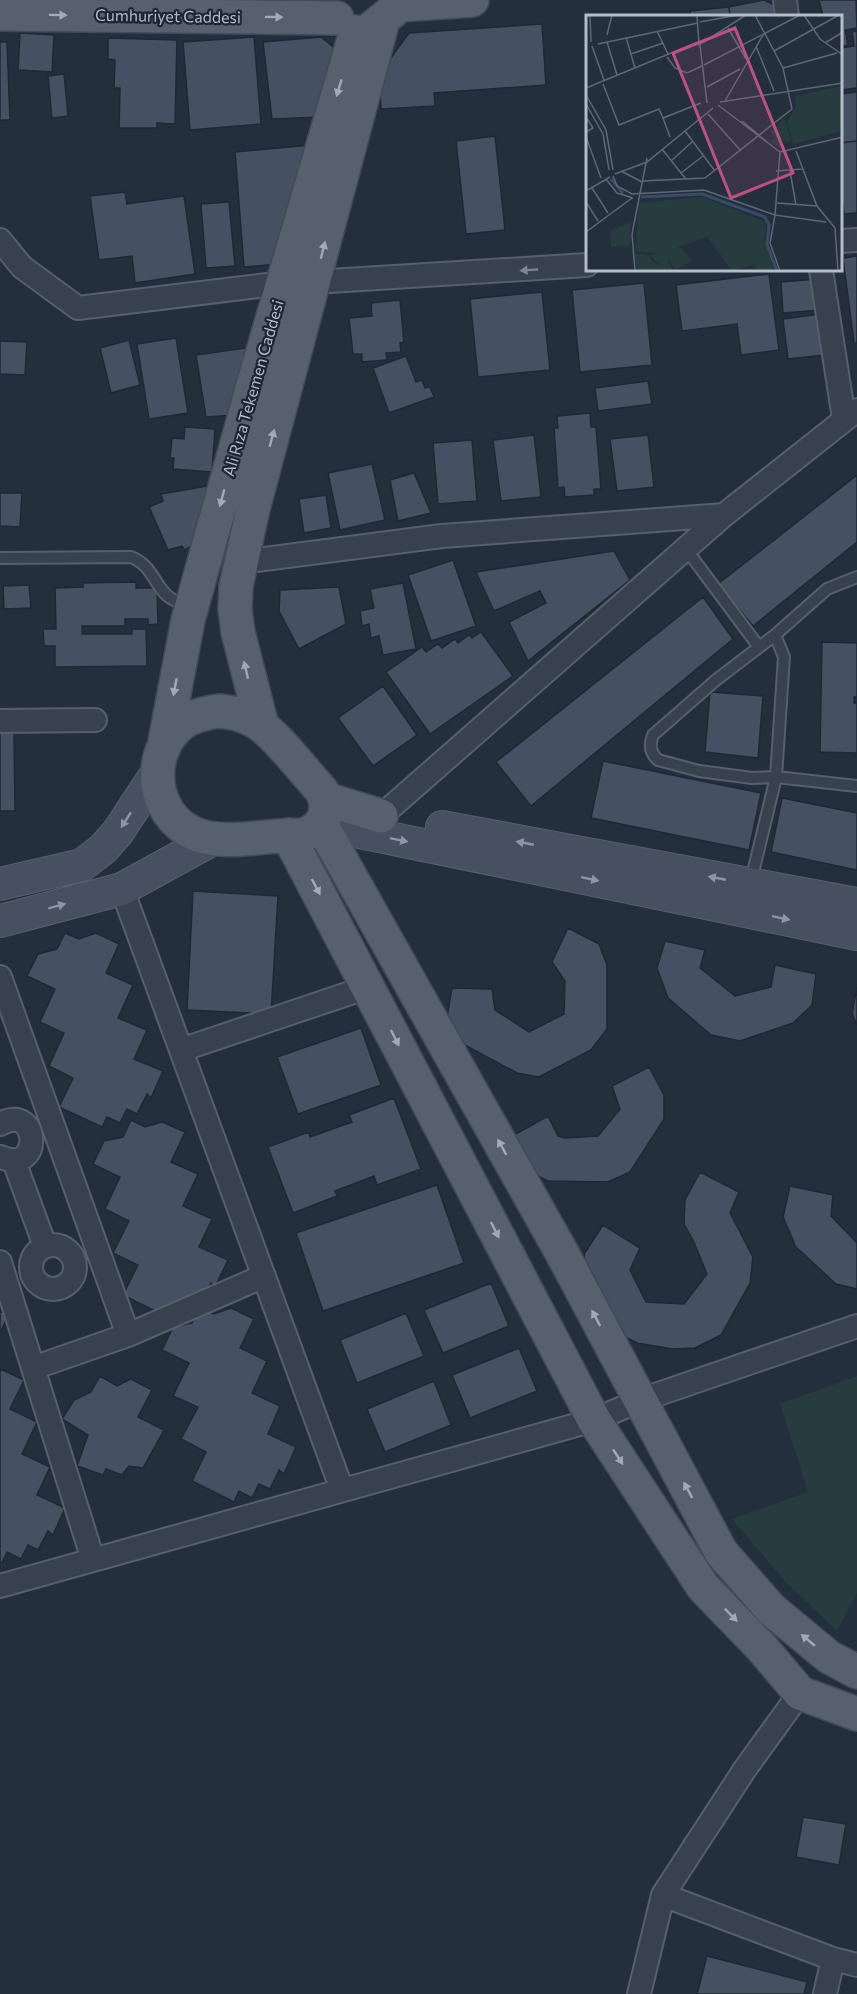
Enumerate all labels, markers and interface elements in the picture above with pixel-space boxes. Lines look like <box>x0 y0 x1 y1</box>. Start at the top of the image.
street label: Cumhuriyet Caddesi <box>95 5 241 26</box>
one-way arrow <box>49 10 68 20</box>
one-way arrow <box>265 12 284 22</box>
inset map <box>586 15 842 272</box>
one-way arrow <box>334 79 343 97</box>
one-way arrow <box>318 241 328 259</box>
one-way arrow <box>519 265 538 274</box>
street label: Ali Rıza Tekemen Caddesi <box>218 297 287 478</box>
one-way arrow <box>268 429 278 447</box>
one-way arrow <box>217 489 226 507</box>
one-way arrow <box>241 660 251 679</box>
one-way arrow <box>170 678 179 697</box>
one-way arrow <box>121 812 132 828</box>
one-way arrow <box>389 836 408 845</box>
one-way arrow <box>516 838 535 847</box>
one-way arrow <box>707 873 726 882</box>
one-way arrow <box>580 875 599 884</box>
one-way arrow <box>311 878 321 895</box>
one-way arrow <box>47 901 66 911</box>
one-way arrow <box>771 914 790 923</box>
one-way arrow <box>391 1030 400 1047</box>
one-way arrow <box>497 1138 507 1155</box>
one-way arrow <box>490 1222 500 1239</box>
one-way arrow <box>591 1309 601 1326</box>
one-way arrow <box>612 1449 623 1465</box>
one-way arrow <box>683 1481 693 1498</box>
one-way arrow <box>723 1608 737 1622</box>
one-way arrow <box>801 1634 816 1647</box>

